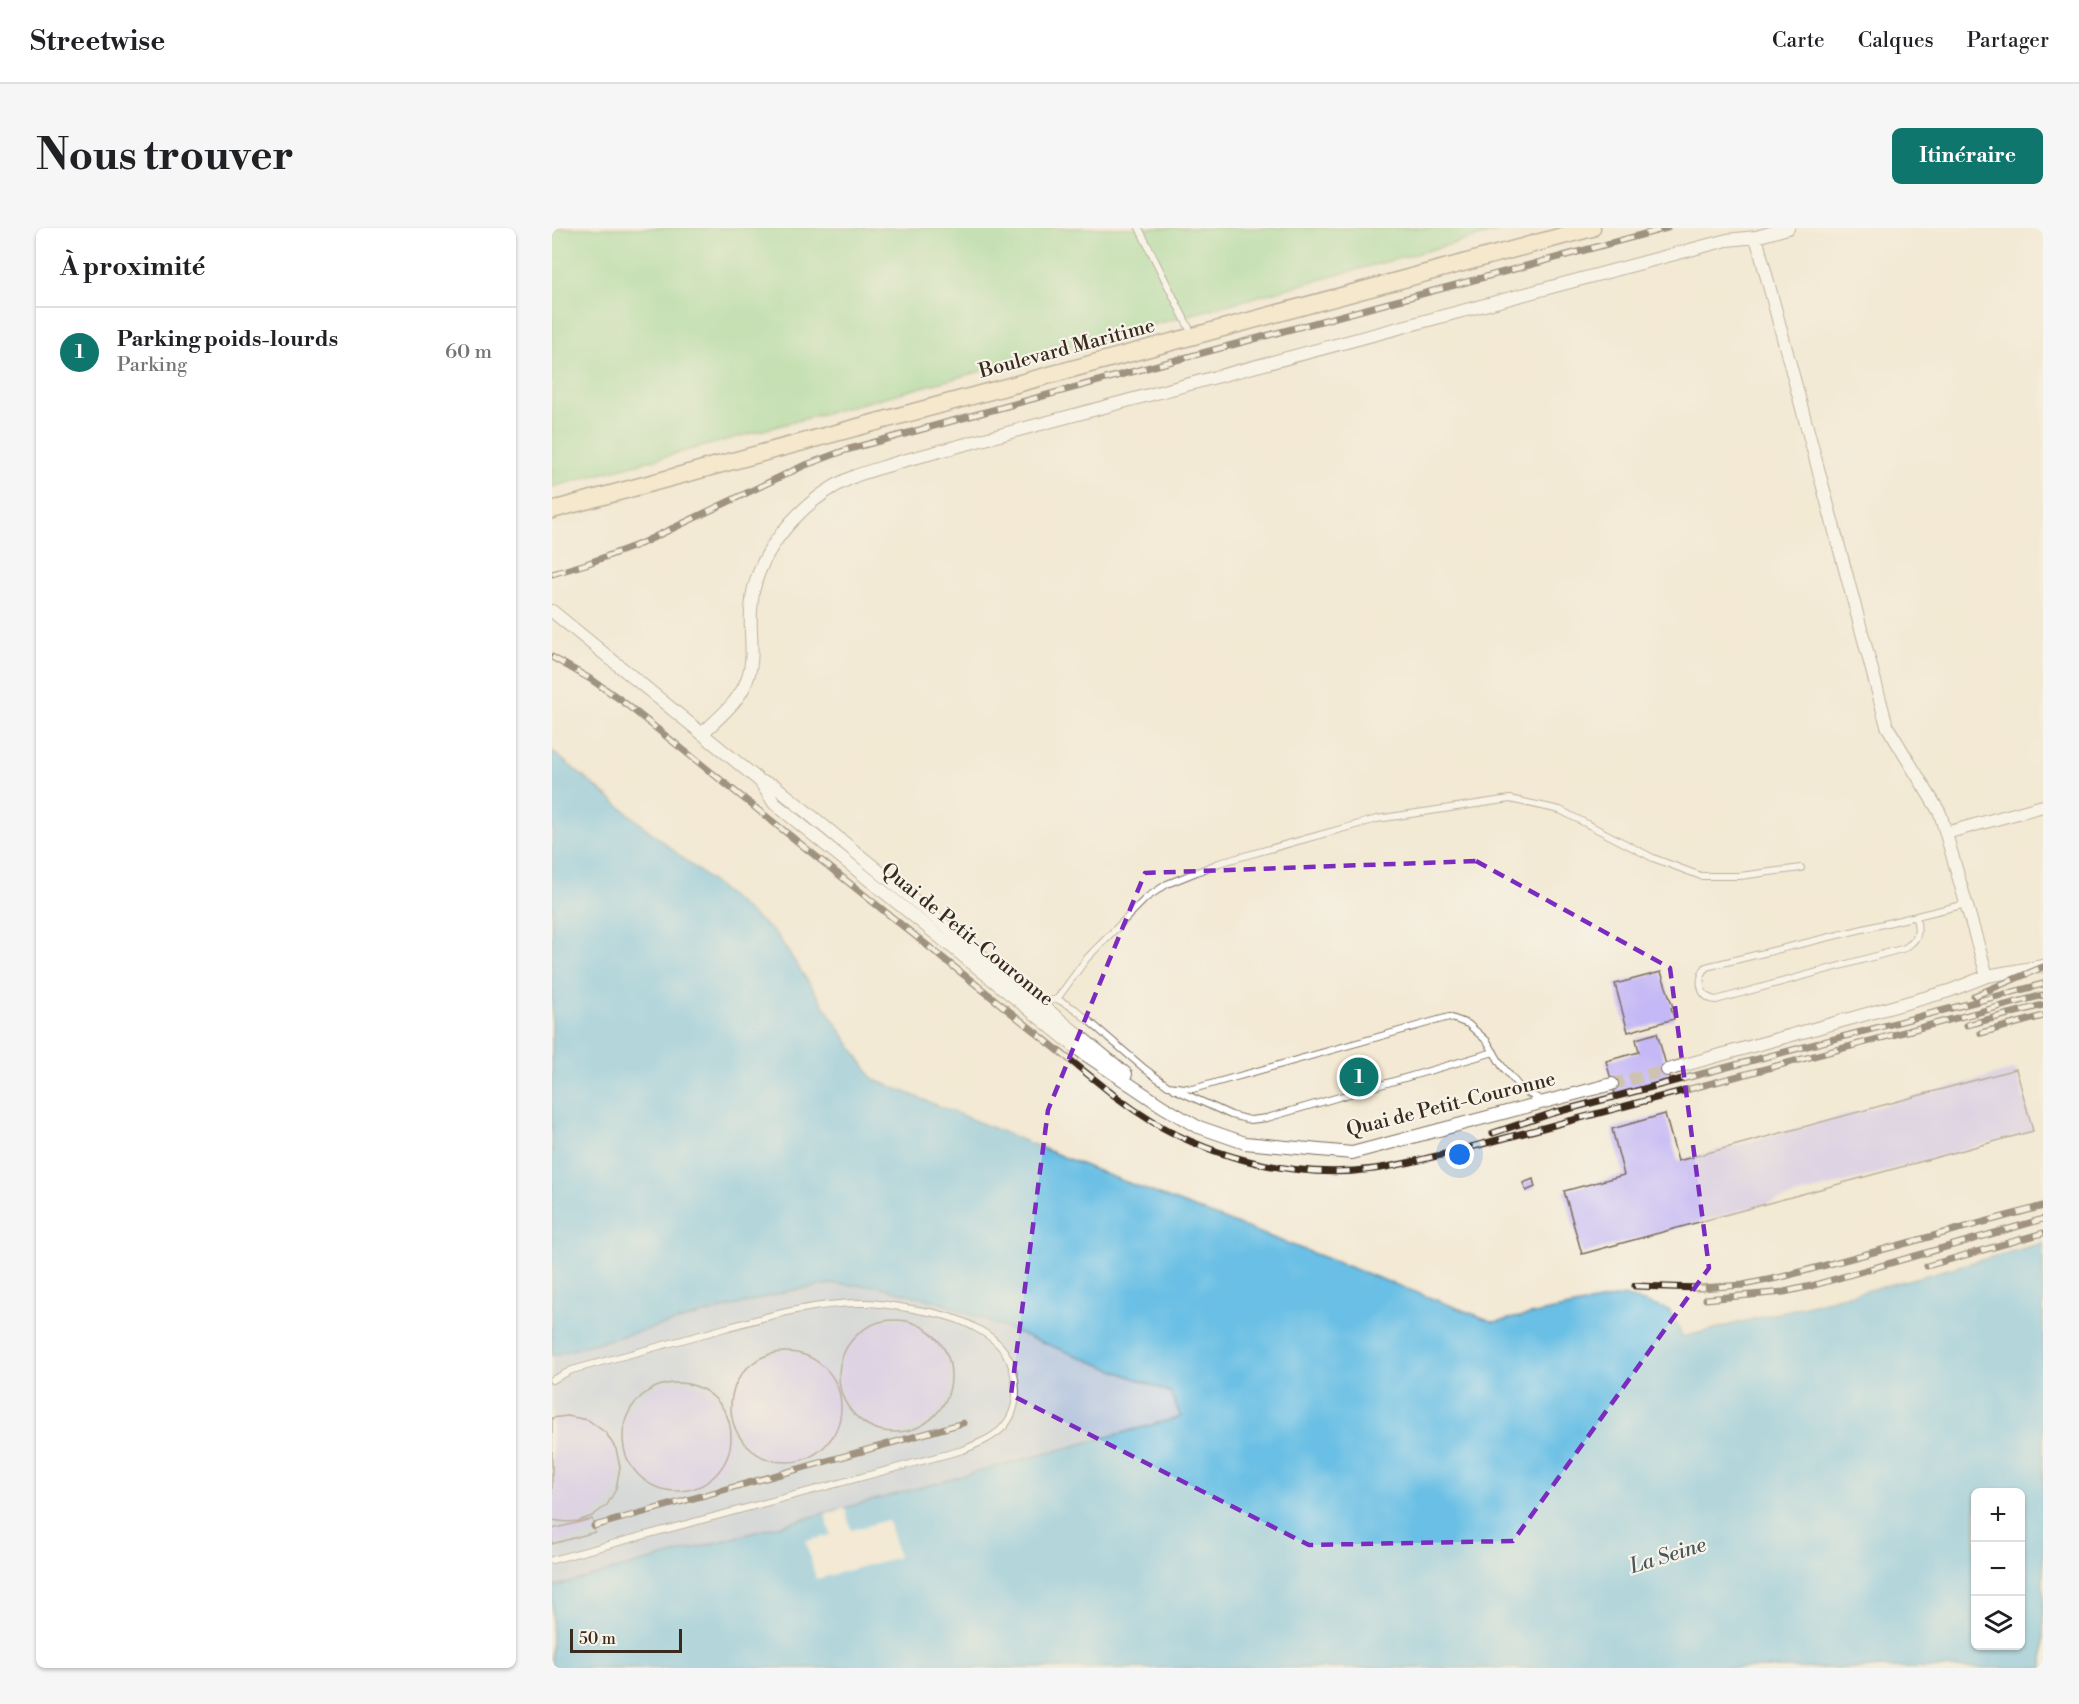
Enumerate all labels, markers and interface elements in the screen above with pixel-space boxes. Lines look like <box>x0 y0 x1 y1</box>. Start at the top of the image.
text: Streetwise <box>30 24 165 59</box>
text: Carte <box>1772 28 1825 54</box>
text: Calques <box>1858 28 1934 54</box>
text: Partager <box>1967 28 2049 54</box>
button: Itinéraire <box>1892 128 2043 184</box>
text: Nous trouver <box>36 130 294 183</box>
text: À proximité <box>60 251 205 283</box>
street label: Boulevard Maritime <box>975 313 1158 385</box>
text: Parking poids-lourds <box>117 326 338 353</box>
text: 1 <box>75 340 84 365</box>
text: 60 m <box>445 340 492 365</box>
text: Parking <box>117 353 187 378</box>
street label: Quai de Petit-Couronne <box>876 858 1058 1012</box>
pin: 1 <box>1340 1054 1378 1100</box>
street label: Quai de Petit-Couronne <box>1344 1067 1558 1143</box>
your location <box>1445 1140 1474 1169</box>
map controls <box>1971 1488 2025 1650</box>
button: + <box>1971 1488 2025 1542</box>
water label: La Seine <box>1626 1532 1710 1580</box>
button: − <box>1971 1542 2025 1596</box>
button: layers <box>1971 1596 2025 1650</box>
scale bar <box>570 1626 682 1654</box>
text: 50 m <box>579 1629 616 1649</box>

